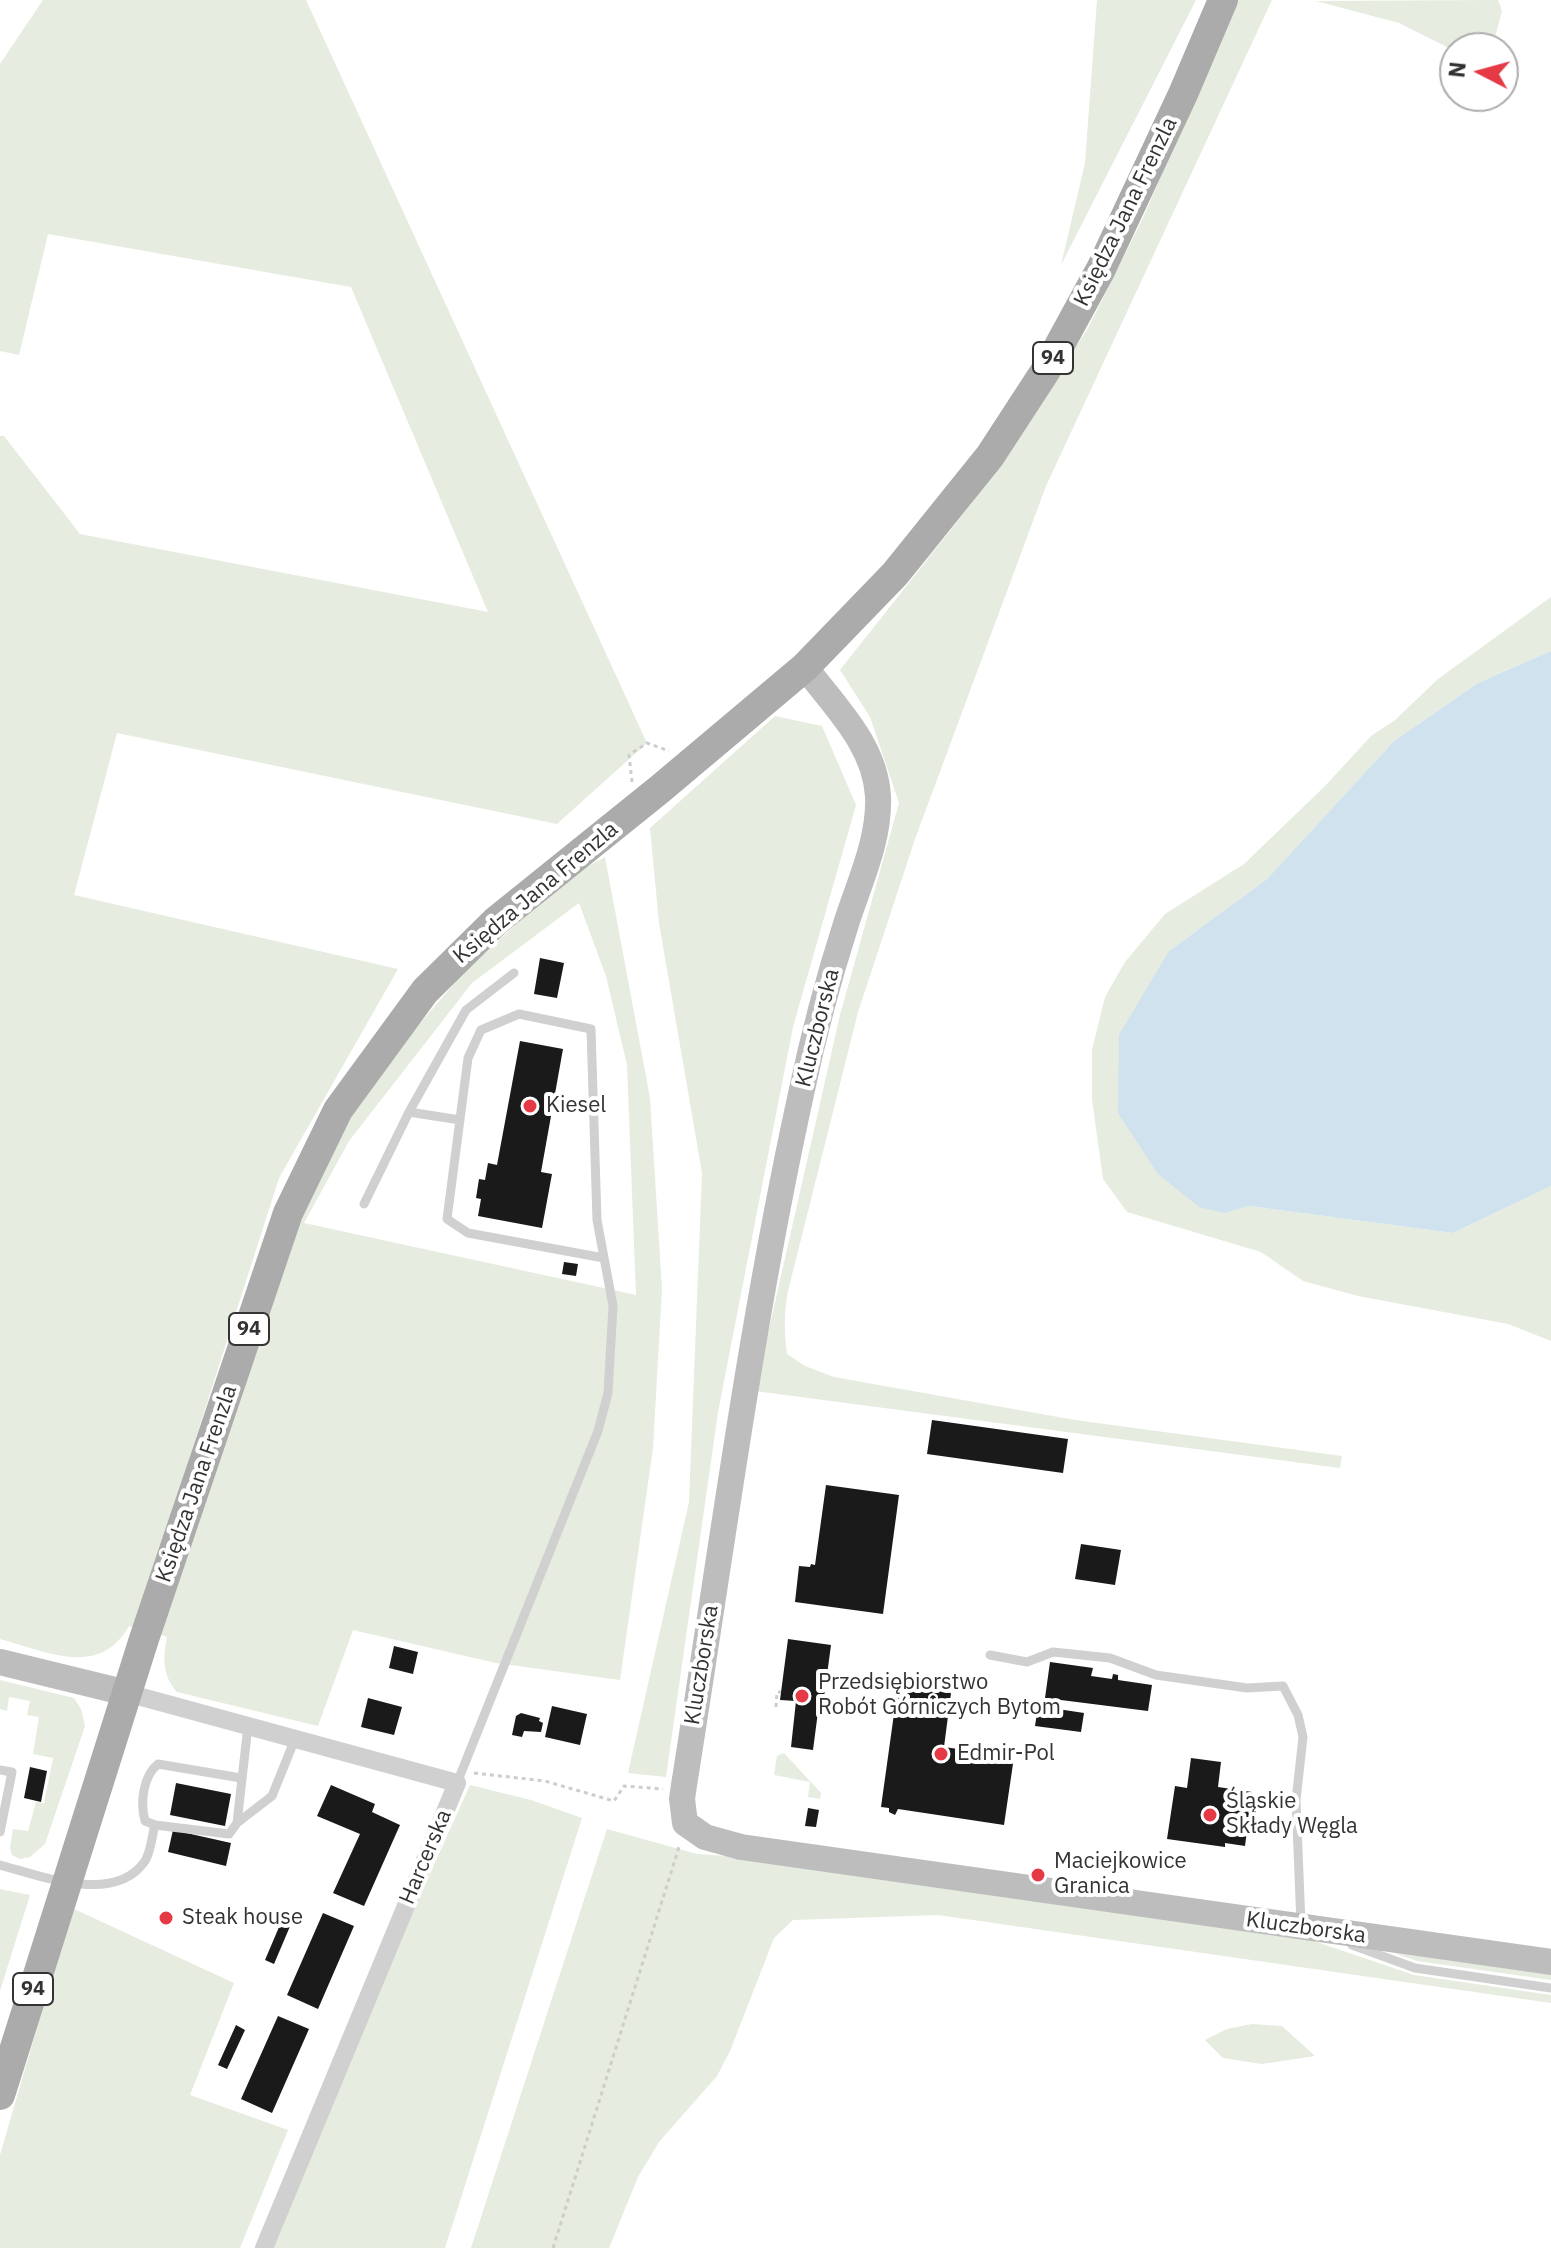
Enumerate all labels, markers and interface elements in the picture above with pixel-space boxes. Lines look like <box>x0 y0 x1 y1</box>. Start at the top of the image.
north arrow <box>1439 32 1519 112</box>
text: N <box>1441 60 1472 79</box>
street label: Księdza Jana Frenzla <box>1069 113 1183 311</box>
road number: 94 <box>1033 342 1073 374</box>
street label: Księdza Jana Frenzla <box>448 816 624 970</box>
street label: Kluczborska <box>791 966 845 1090</box>
place label: Kiesel <box>546 1093 606 1119</box>
marker: Kiesel <box>521 1097 539 1115</box>
road number: 94 <box>229 1313 269 1345</box>
street label: Księdza Jana Frenzla <box>151 1382 243 1586</box>
street label: Kluczborska <box>680 1603 724 1727</box>
place label: Przedsiębiorstwo Robót Górniczych Bytom <box>818 1670 1061 1722</box>
marker: Przedsiębiorstwo Robót Górniczych Bytom <box>793 1687 811 1705</box>
place label: Edmir-Pol <box>957 1741 1055 1767</box>
marker: Edmir-Pol <box>932 1745 950 1763</box>
place label: Śląskie Składy Węgla <box>1226 1789 1358 1840</box>
street label: Harcerska <box>394 1806 458 1908</box>
marker: Śląskie Składy Węgla <box>1201 1806 1219 1824</box>
place label: Maciejkowice Granica <box>1054 1849 1187 1900</box>
marker: Maciejkowice Granica <box>1029 1866 1047 1884</box>
place label: Steak house <box>182 1905 303 1931</box>
street label: Kluczborska <box>1244 1907 1368 1949</box>
marker: Steak house <box>157 1909 175 1927</box>
road number: 94 <box>13 1973 53 2005</box>

